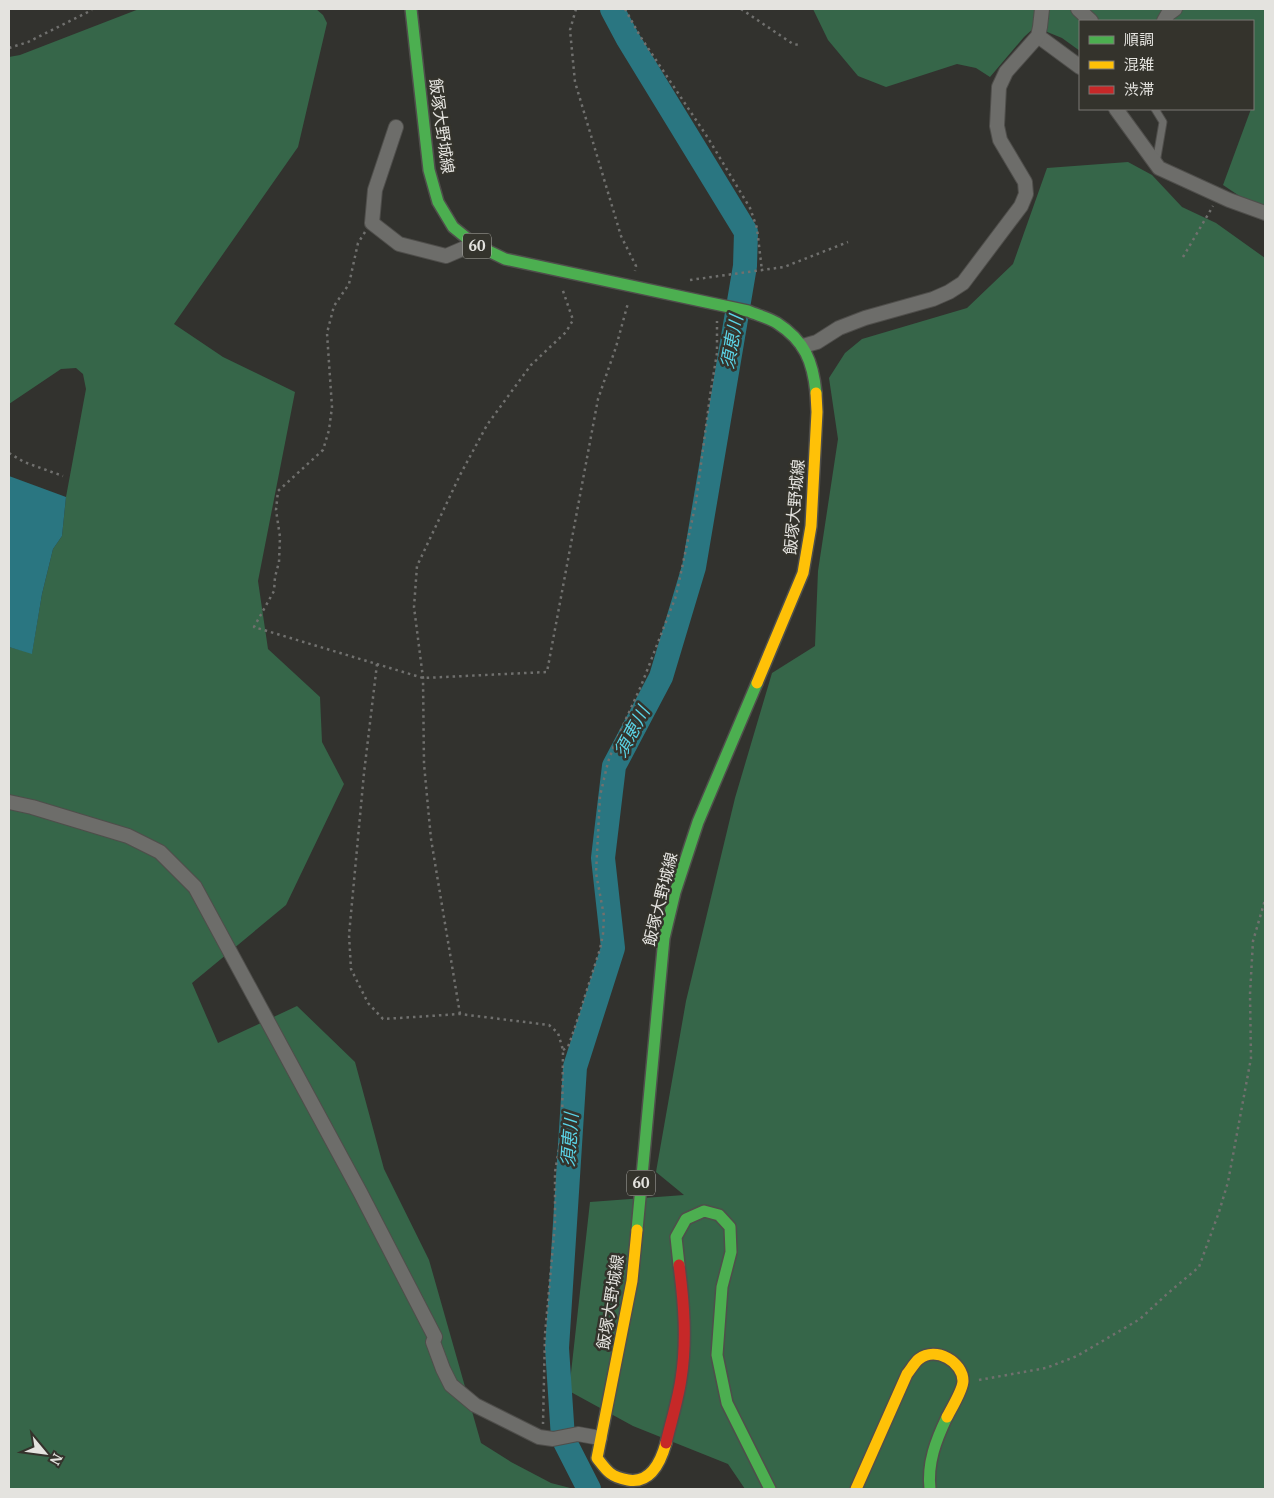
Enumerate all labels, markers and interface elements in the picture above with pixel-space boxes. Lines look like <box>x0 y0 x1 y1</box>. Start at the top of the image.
legend <box>1079 20 1254 110</box>
text: 順調 <box>1124 29 1154 49</box>
text: 混雑 <box>1124 54 1154 74</box>
street label: 飯塚大野城線 <box>424 77 460 175</box>
text: 渋滞 <box>1124 79 1154 99</box>
road number: 60 <box>463 234 491 258</box>
water label: 須恵川 <box>715 311 748 370</box>
street label: 飯塚大野城線 <box>779 458 809 556</box>
water label: 須恵川 <box>608 700 655 761</box>
street label: 飯塚大野城線 <box>638 850 682 948</box>
water label: 須恵川 <box>555 1110 583 1168</box>
road number: 60 <box>627 1170 655 1196</box>
street label: 飯塚大野城線 <box>592 1253 628 1351</box>
north arrow <box>20 1428 70 1478</box>
text: N <box>46 1450 68 1469</box>

